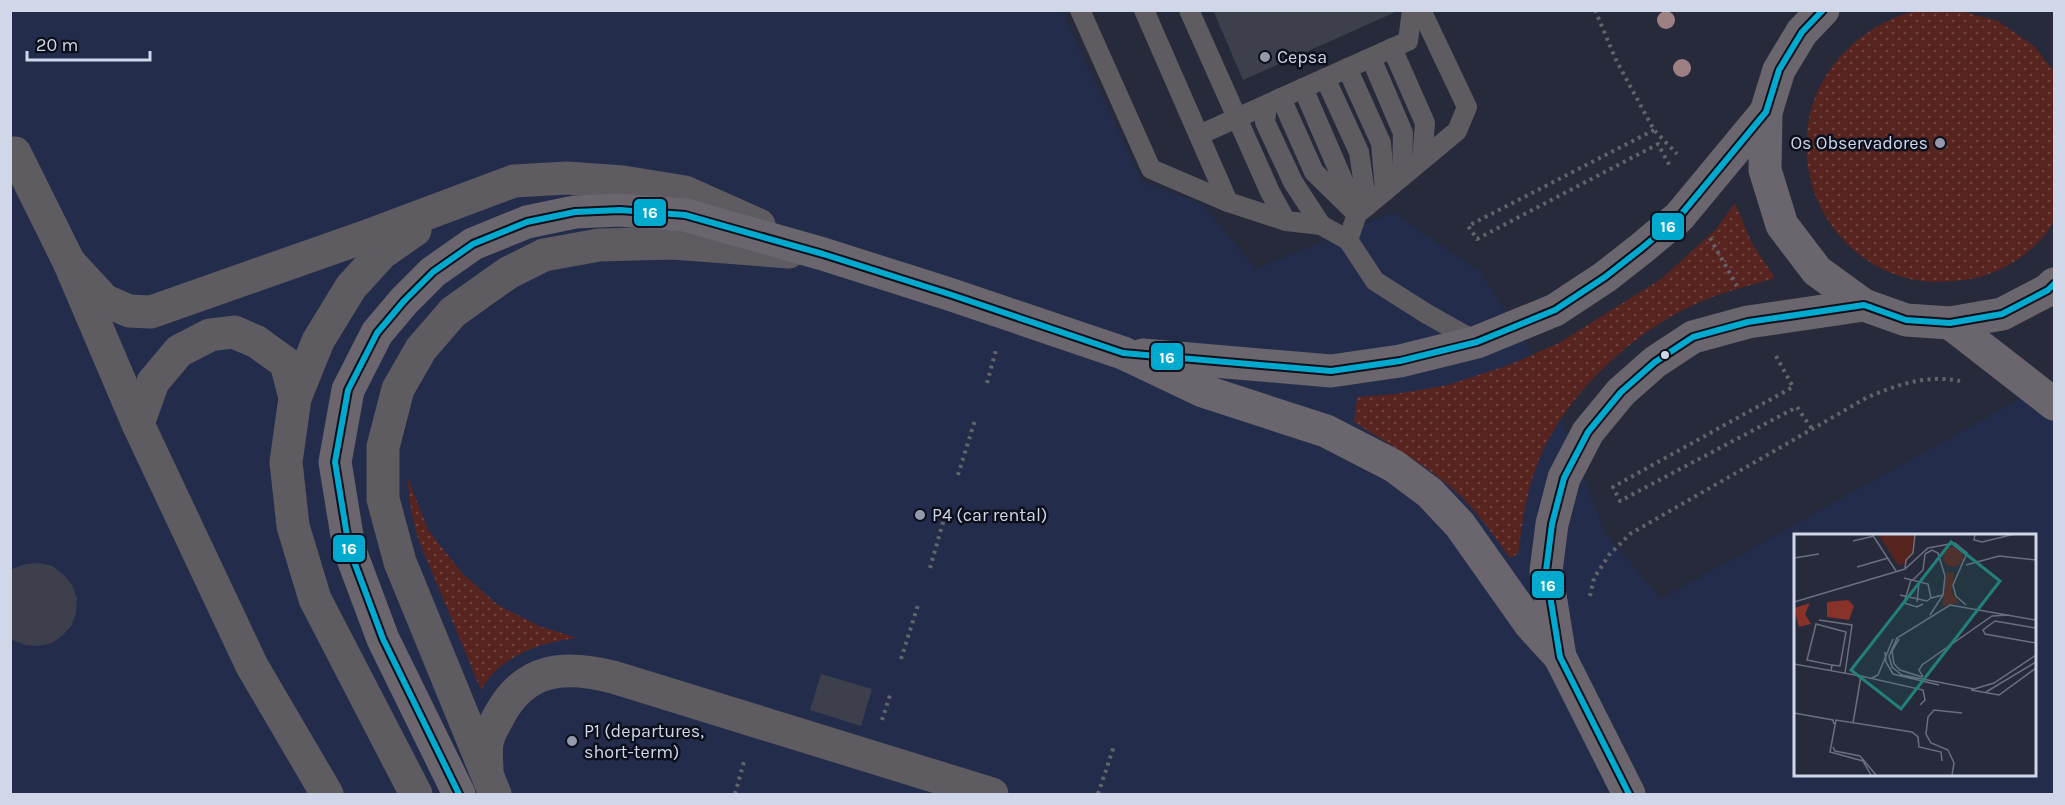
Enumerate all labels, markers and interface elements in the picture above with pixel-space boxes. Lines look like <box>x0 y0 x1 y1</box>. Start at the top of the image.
scale bar <box>27 24 150 62</box>
text: 20 m <box>36 34 78 56</box>
place label: Cepsa <box>1277 46 1327 68</box>
marker: Cepsa <box>1258 50 1272 64</box>
place label: Os Observadores <box>1790 132 1928 154</box>
marker: Os Observadores <box>1933 136 1947 150</box>
line badge: 16 <box>633 198 667 227</box>
text: 16 <box>642 203 658 222</box>
line badge: 16 <box>1651 212 1685 241</box>
text: 16 <box>1660 217 1676 236</box>
line badge: 16 <box>1150 342 1184 371</box>
text: 16 <box>1159 348 1175 367</box>
unlabelled marker <box>1659 349 1671 361</box>
place label: P4 (car rental) <box>932 504 1047 526</box>
marker: P4 (car rental) <box>913 508 927 522</box>
line badge: 16 <box>332 534 366 563</box>
inset map <box>1794 534 2035 775</box>
text: 16 <box>341 539 357 558</box>
line badge: 16 <box>1531 570 1565 599</box>
text: 16 <box>1540 576 1556 595</box>
place label: P1 (departures, short-term) <box>584 720 704 763</box>
marker: P1 (departures, short-term) <box>565 734 579 748</box>

